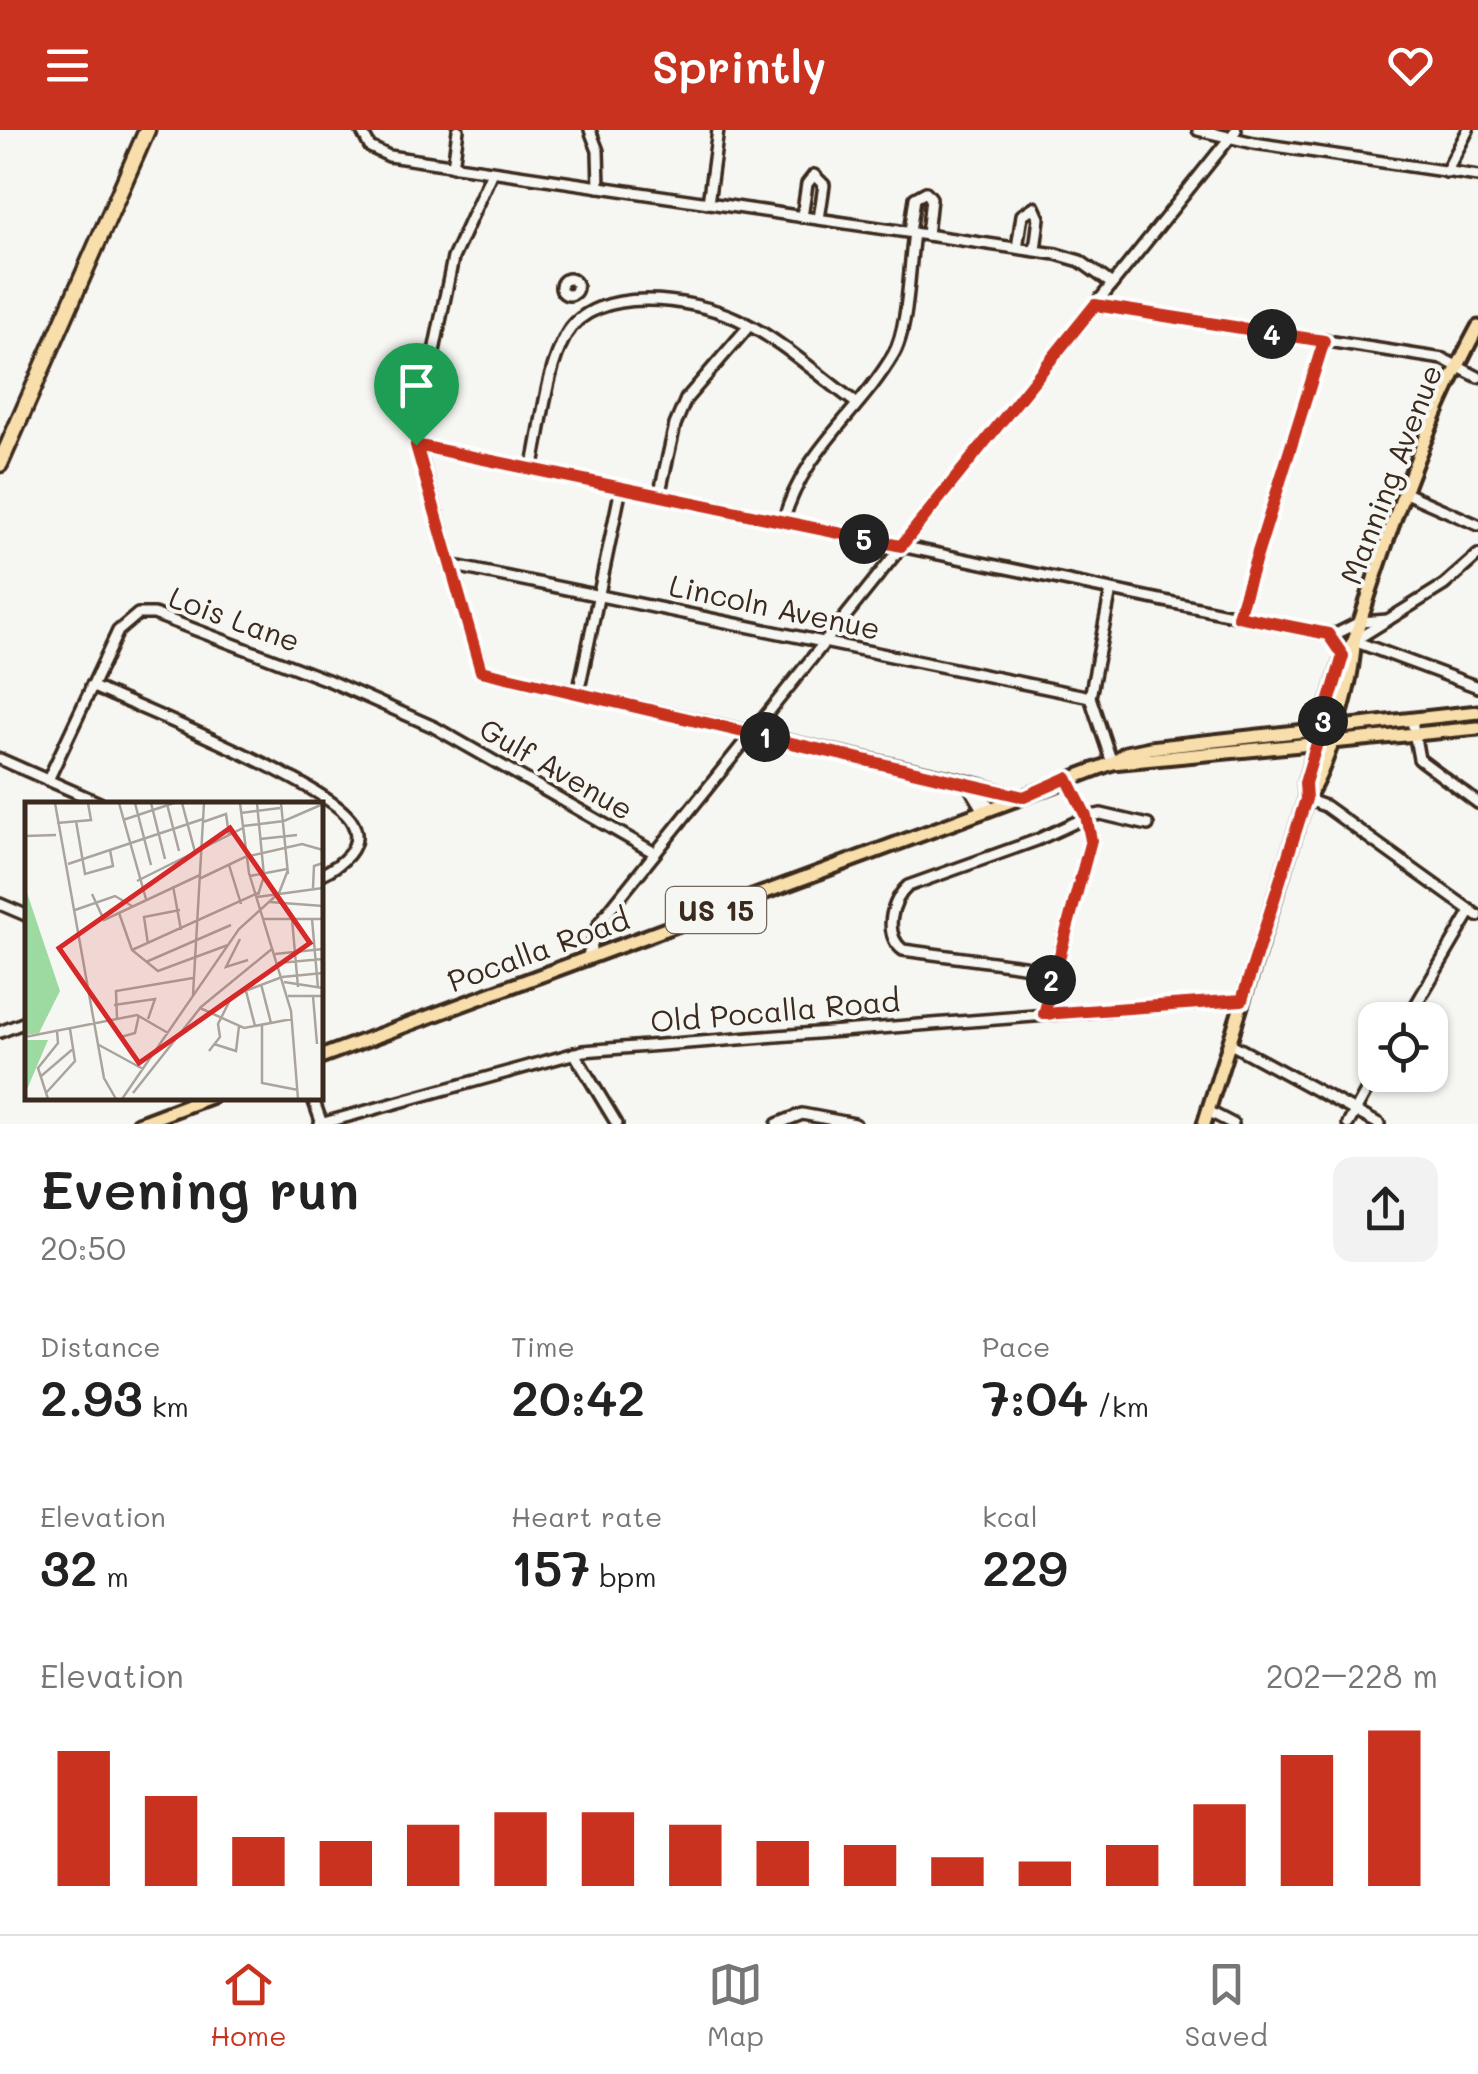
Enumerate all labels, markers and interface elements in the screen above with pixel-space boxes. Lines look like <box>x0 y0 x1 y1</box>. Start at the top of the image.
text: Sprintly <box>652 36 826 94</box>
icon: menu <box>40 38 95 93</box>
icon: heart <box>1383 38 1438 93</box>
pin: 4 <box>1247 309 1297 359</box>
text: 4 <box>1263 316 1281 352</box>
pin <box>374 343 459 446</box>
icon: arrive <box>389 358 444 413</box>
street label: Manning Avenue <box>1330 358 1450 590</box>
pin: 5 <box>839 514 889 564</box>
text: 5 <box>856 521 872 557</box>
street label: Lincoln Avenue <box>666 564 884 648</box>
street label: Lois Lane <box>164 576 306 660</box>
pin: 3 <box>1298 696 1348 746</box>
text: 3 <box>1315 703 1331 739</box>
street label: Gulf Avenue <box>473 708 641 828</box>
pin: 1 <box>740 712 790 762</box>
text: 1 <box>759 719 771 755</box>
inset map <box>25 802 322 1099</box>
road number: US 15 <box>666 887 766 933</box>
street label: Pocalla Road <box>442 898 634 1000</box>
pin: 2 <box>1026 955 1076 1005</box>
text: 2 <box>1043 962 1059 998</box>
street label: Old Pocalla Road <box>649 979 901 1041</box>
map controls <box>1358 1002 1448 1092</box>
button: locate <box>1358 1002 1448 1092</box>
text: Evening run <box>40 1152 359 1224</box>
button: share <box>1333 1157 1438 1262</box>
text: 20:50 <box>40 1226 126 1268</box>
text: Distance <box>40 1328 161 1364</box>
text: Time <box>511 1328 575 1364</box>
text: Pace <box>982 1328 1050 1364</box>
text: 2.93 <box>40 1364 143 1430</box>
text: 20:42 <box>511 1364 645 1430</box>
text: 7:04 <box>982 1364 1088 1430</box>
text: km <box>143 1388 189 1424</box>
text: /km <box>1088 1388 1149 1424</box>
text: Elevation <box>40 1498 166 1534</box>
text: Heart rate <box>511 1498 662 1534</box>
text: kcal <box>982 1498 1038 1534</box>
text: 32 <box>40 1534 98 1600</box>
text: 157 <box>511 1534 590 1600</box>
text: 229 <box>982 1534 1068 1600</box>
text: m <box>98 1558 129 1594</box>
text: bpm <box>590 1558 657 1594</box>
text: Elevation <box>40 1654 184 1696</box>
text: 202–228 m <box>1266 1654 1438 1696</box>
tab: Home <box>210 1957 286 2053</box>
tab: Map <box>707 1957 764 2053</box>
tab: Saved <box>1185 1957 1268 2053</box>

